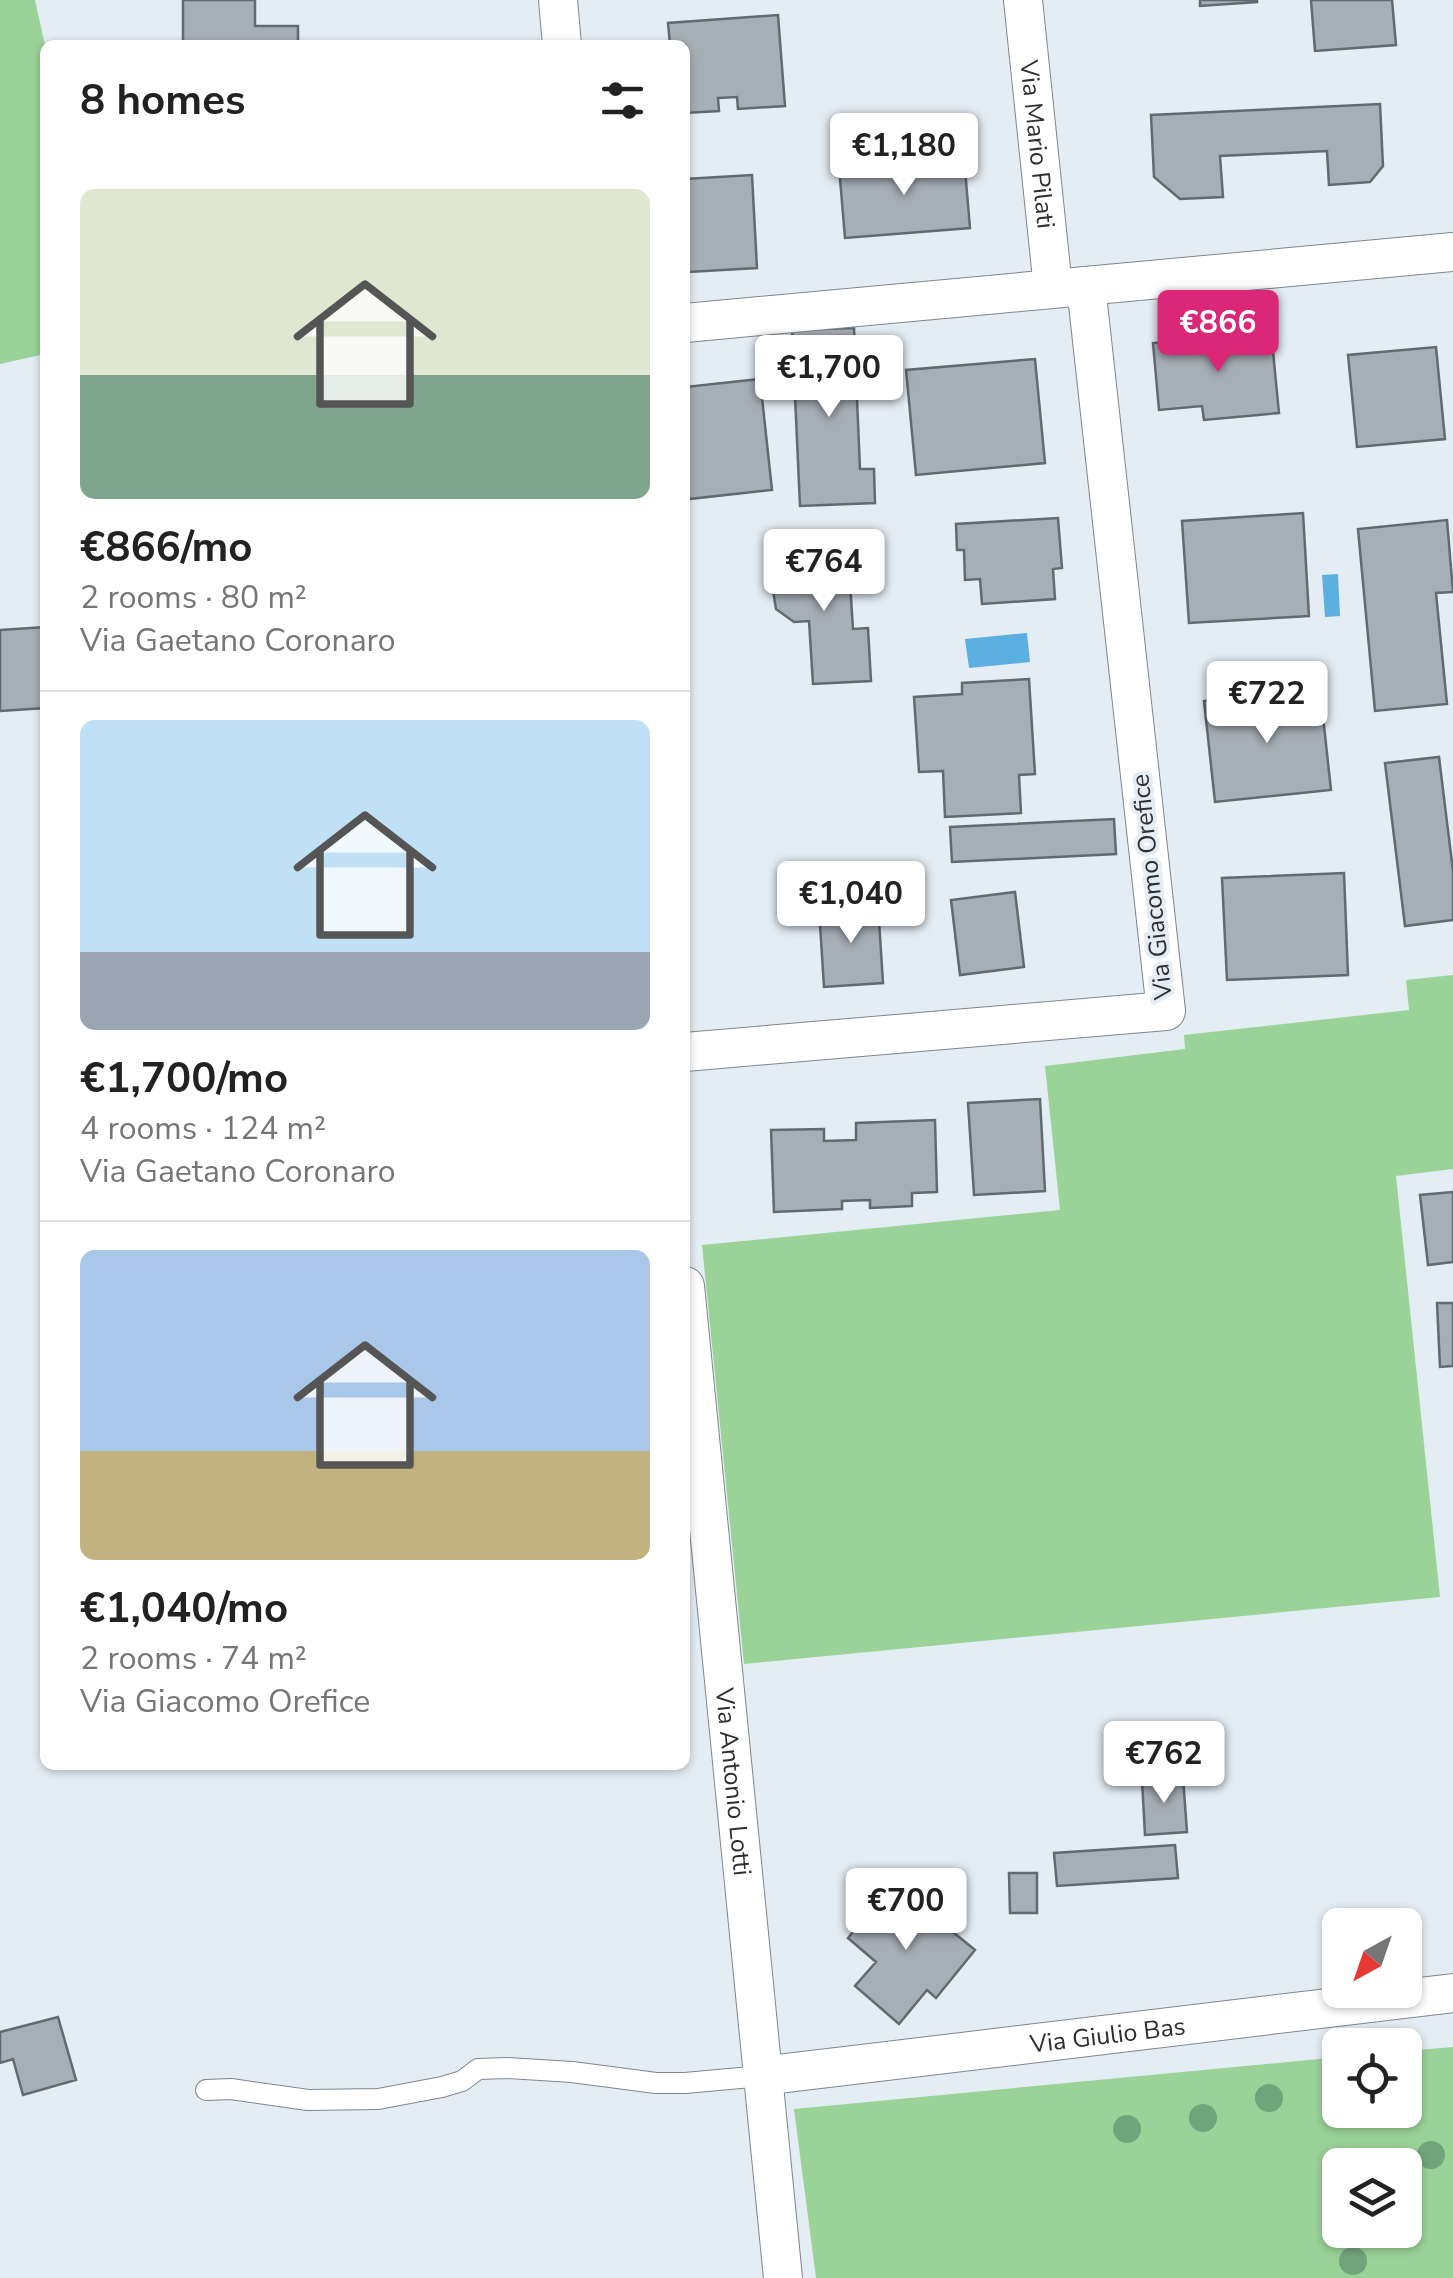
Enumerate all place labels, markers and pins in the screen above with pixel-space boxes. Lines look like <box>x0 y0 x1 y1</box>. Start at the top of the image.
pin: €1,180 <box>823 113 985 198</box>
pin: €866 <box>1159 290 1277 375</box>
pin: €1,700 <box>748 335 910 420</box>
pin: €764 <box>765 529 883 614</box>
pin: €722 <box>1208 661 1326 746</box>
pin: €1,040 <box>770 861 932 946</box>
pin: €762 <box>1105 1721 1223 1806</box>
pin: €700 <box>847 1868 965 1953</box>

